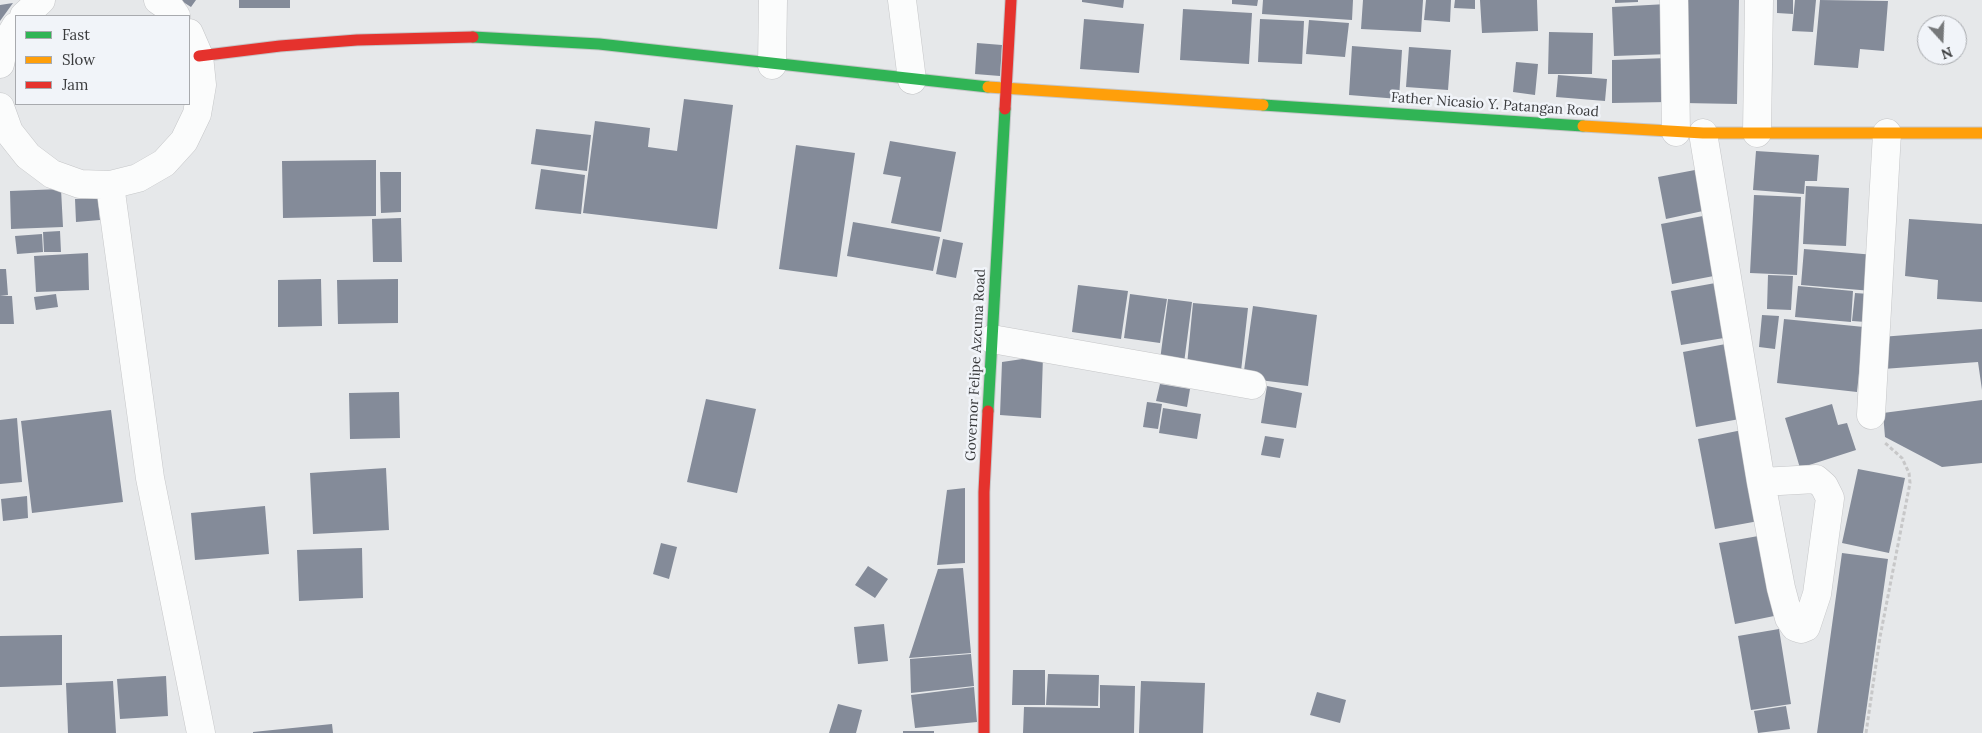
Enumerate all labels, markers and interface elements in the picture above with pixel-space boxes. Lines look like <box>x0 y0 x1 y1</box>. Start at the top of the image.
legend <box>15 15 190 105</box>
north arrow <box>1917 15 1967 65</box>
text: Fast <box>62 25 90 44</box>
text: N <box>1939 43 1955 63</box>
text: Slow <box>62 50 95 69</box>
text: Jam <box>62 75 89 94</box>
street label: Father Nicasio Y. Patangan Road <box>1390 89 1600 121</box>
street label: Governor Felipe Azcuna Road <box>963 269 989 461</box>

